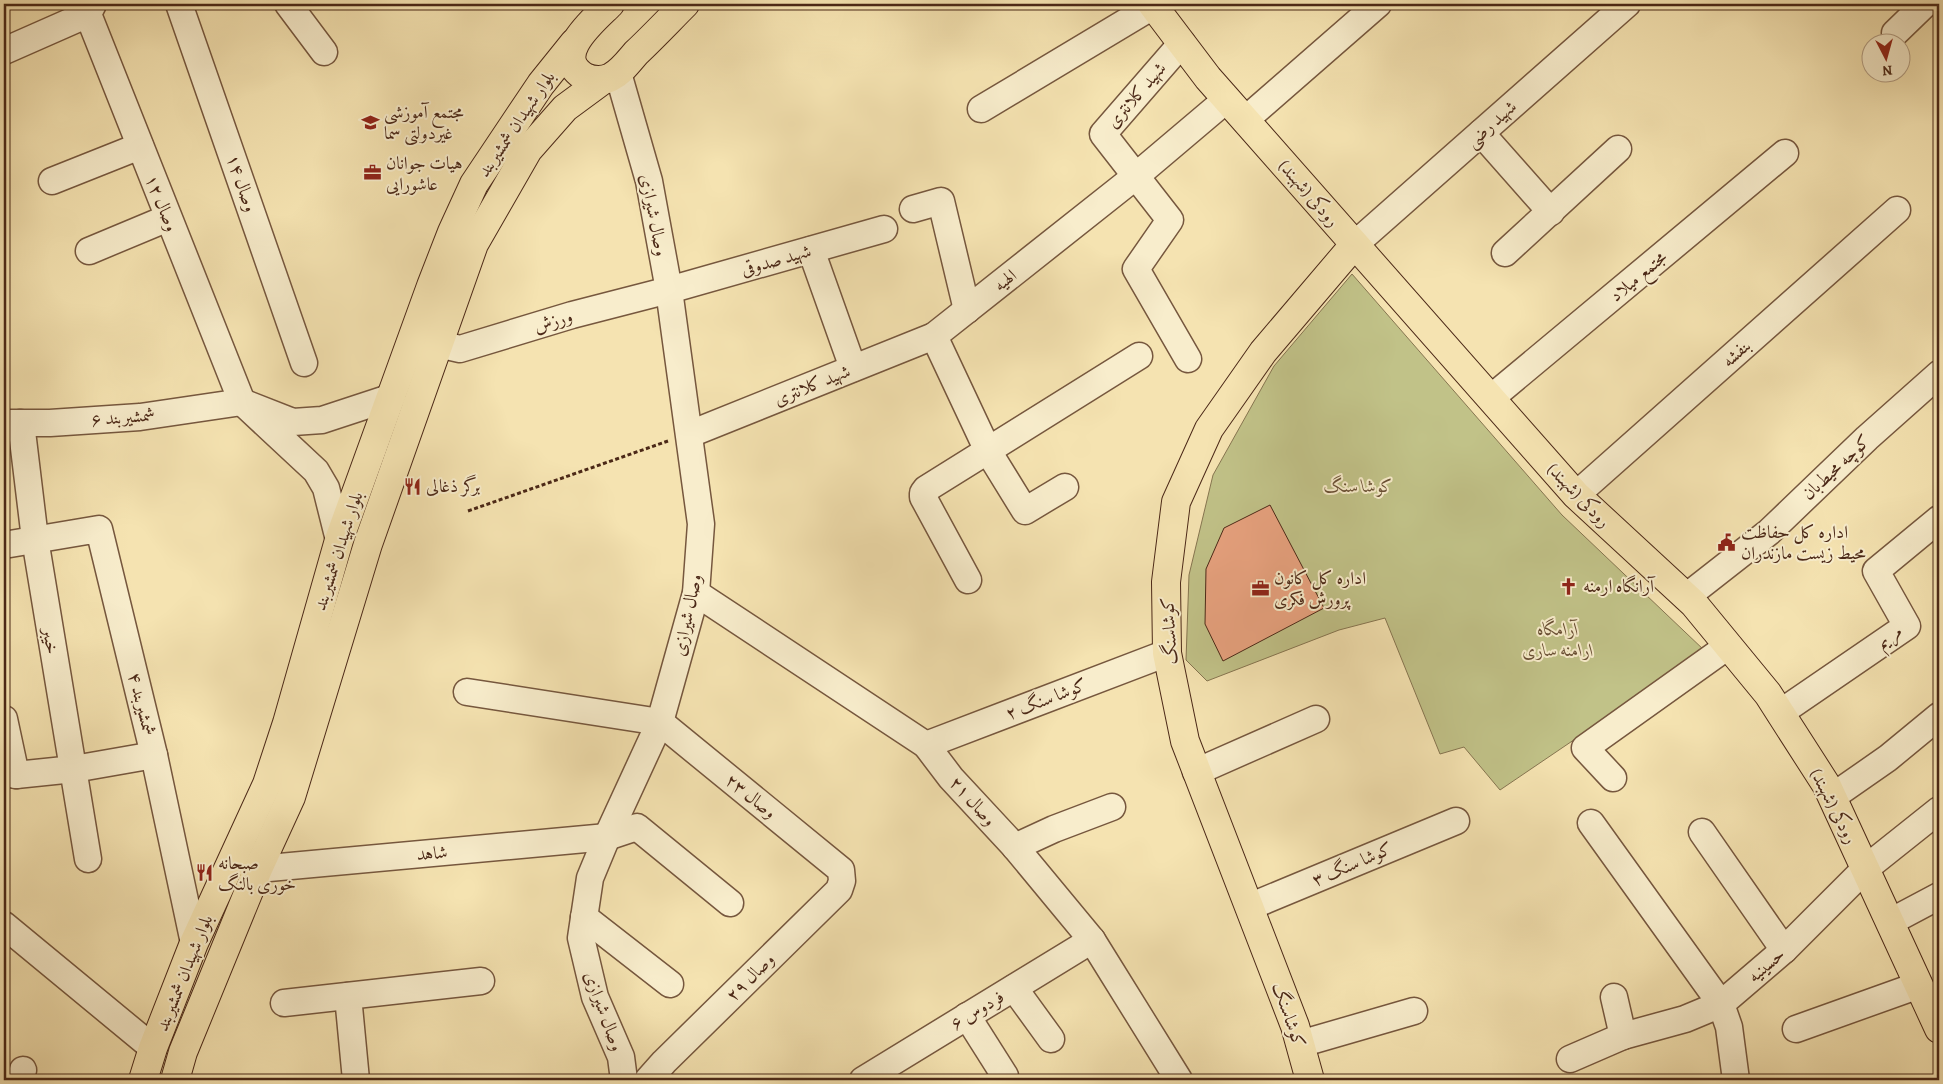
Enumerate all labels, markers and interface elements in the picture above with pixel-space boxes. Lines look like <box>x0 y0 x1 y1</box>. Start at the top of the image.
north arrow <box>1860 32 1910 82</box>
street label: شهید کلانتری <box>1101 57 1171 133</box>
text: N <box>1881 60 1893 80</box>
street label: بلوار شهیدان شمشیربند <box>471 66 561 182</box>
street label: شهید رضی <box>1460 95 1522 154</box>
place label: مجتمع آموزشی غیردولتی سما <box>384 100 464 146</box>
school or university icon: مجتمع آموزشی غیردولتی سما <box>360 112 380 132</box>
street label: وصال ۱۴ <box>221 151 263 215</box>
place label: هیات جوانان عاشورایی <box>386 151 463 196</box>
street label: رودکی (شهبند) <box>1273 154 1345 232</box>
office icon: هیات جوانان عاشورایی <box>362 163 382 183</box>
street label: وصال ۱۲ <box>140 171 184 235</box>
street label: وصال شیرازی <box>634 172 674 258</box>
street label: شهید صدوقی <box>738 239 814 281</box>
street label: مجتمع میلاد <box>1604 245 1674 310</box>
street label: الهیه <box>988 263 1022 297</box>
street label: ورزش <box>531 304 575 338</box>
street label: بنفشه <box>1716 334 1756 372</box>
street label: شهید کلانتری <box>770 359 854 411</box>
street label: شمشیربند ۶ <box>90 402 156 432</box>
street label: کوچه محیط‌بان <box>1796 429 1876 506</box>
street label: رودکی (شهبند) <box>1542 457 1616 533</box>
place label: برگر ذغالی <box>426 474 480 498</box>
park label: کوشا سنگ <box>1324 474 1394 498</box>
restaurant icon: برگر ذغالی <box>402 476 422 496</box>
street label: بلوار شهیدان شمشیربند <box>307 489 369 613</box>
place label: اداره کل حفاظت محیط زیست مازندران <box>1741 520 1866 565</box>
public building icon: اداره کل حفاظت محیط زیست مازندران <box>1717 532 1737 552</box>
place label: اداره کل کانون پرورش فکری <box>1274 566 1366 611</box>
street label: وصال شیرازی <box>667 572 707 658</box>
place label: آرانگاه ارمنه <box>1583 574 1656 598</box>
church icon: آرانگاه ارمنه <box>1559 576 1579 596</box>
office icon: اداره کل کانون پرورش فکری <box>1250 578 1270 598</box>
street label: کوشاسنگ <box>1155 597 1183 665</box>
park label: آرامگاه ارامنه ساری <box>1522 617 1594 662</box>
street label: مریم <box>1871 619 1910 658</box>
street label: خیبر <box>37 624 65 656</box>
street label: شمشیربند ۴ <box>123 670 161 738</box>
street label: کوشا سنگ ۲ <box>1002 673 1090 725</box>
street label: رودکی (شهبند) <box>1805 764 1863 848</box>
street label: وصال ۲۳ <box>720 768 782 824</box>
street label: وصال ۲۱ <box>944 771 1002 831</box>
street label: کوشا سنگ ۳ <box>1308 836 1396 892</box>
street label: شاهد <box>416 840 448 866</box>
place label: صبحانه خوری بالنگ <box>218 851 296 896</box>
restaurant icon: صبحانه خوری بالنگ <box>194 863 214 883</box>
street label: بلوار شهیدان شمشیربند <box>150 911 218 1035</box>
street label: حسینیه <box>1742 942 1790 988</box>
street label: وصال ۲۹ <box>721 948 779 1006</box>
street label: وصال شیرازی <box>578 968 630 1054</box>
street label: کوشاسنگ <box>1267 979 1311 1051</box>
street label: فردوس ۶ <box>946 985 1008 1035</box>

